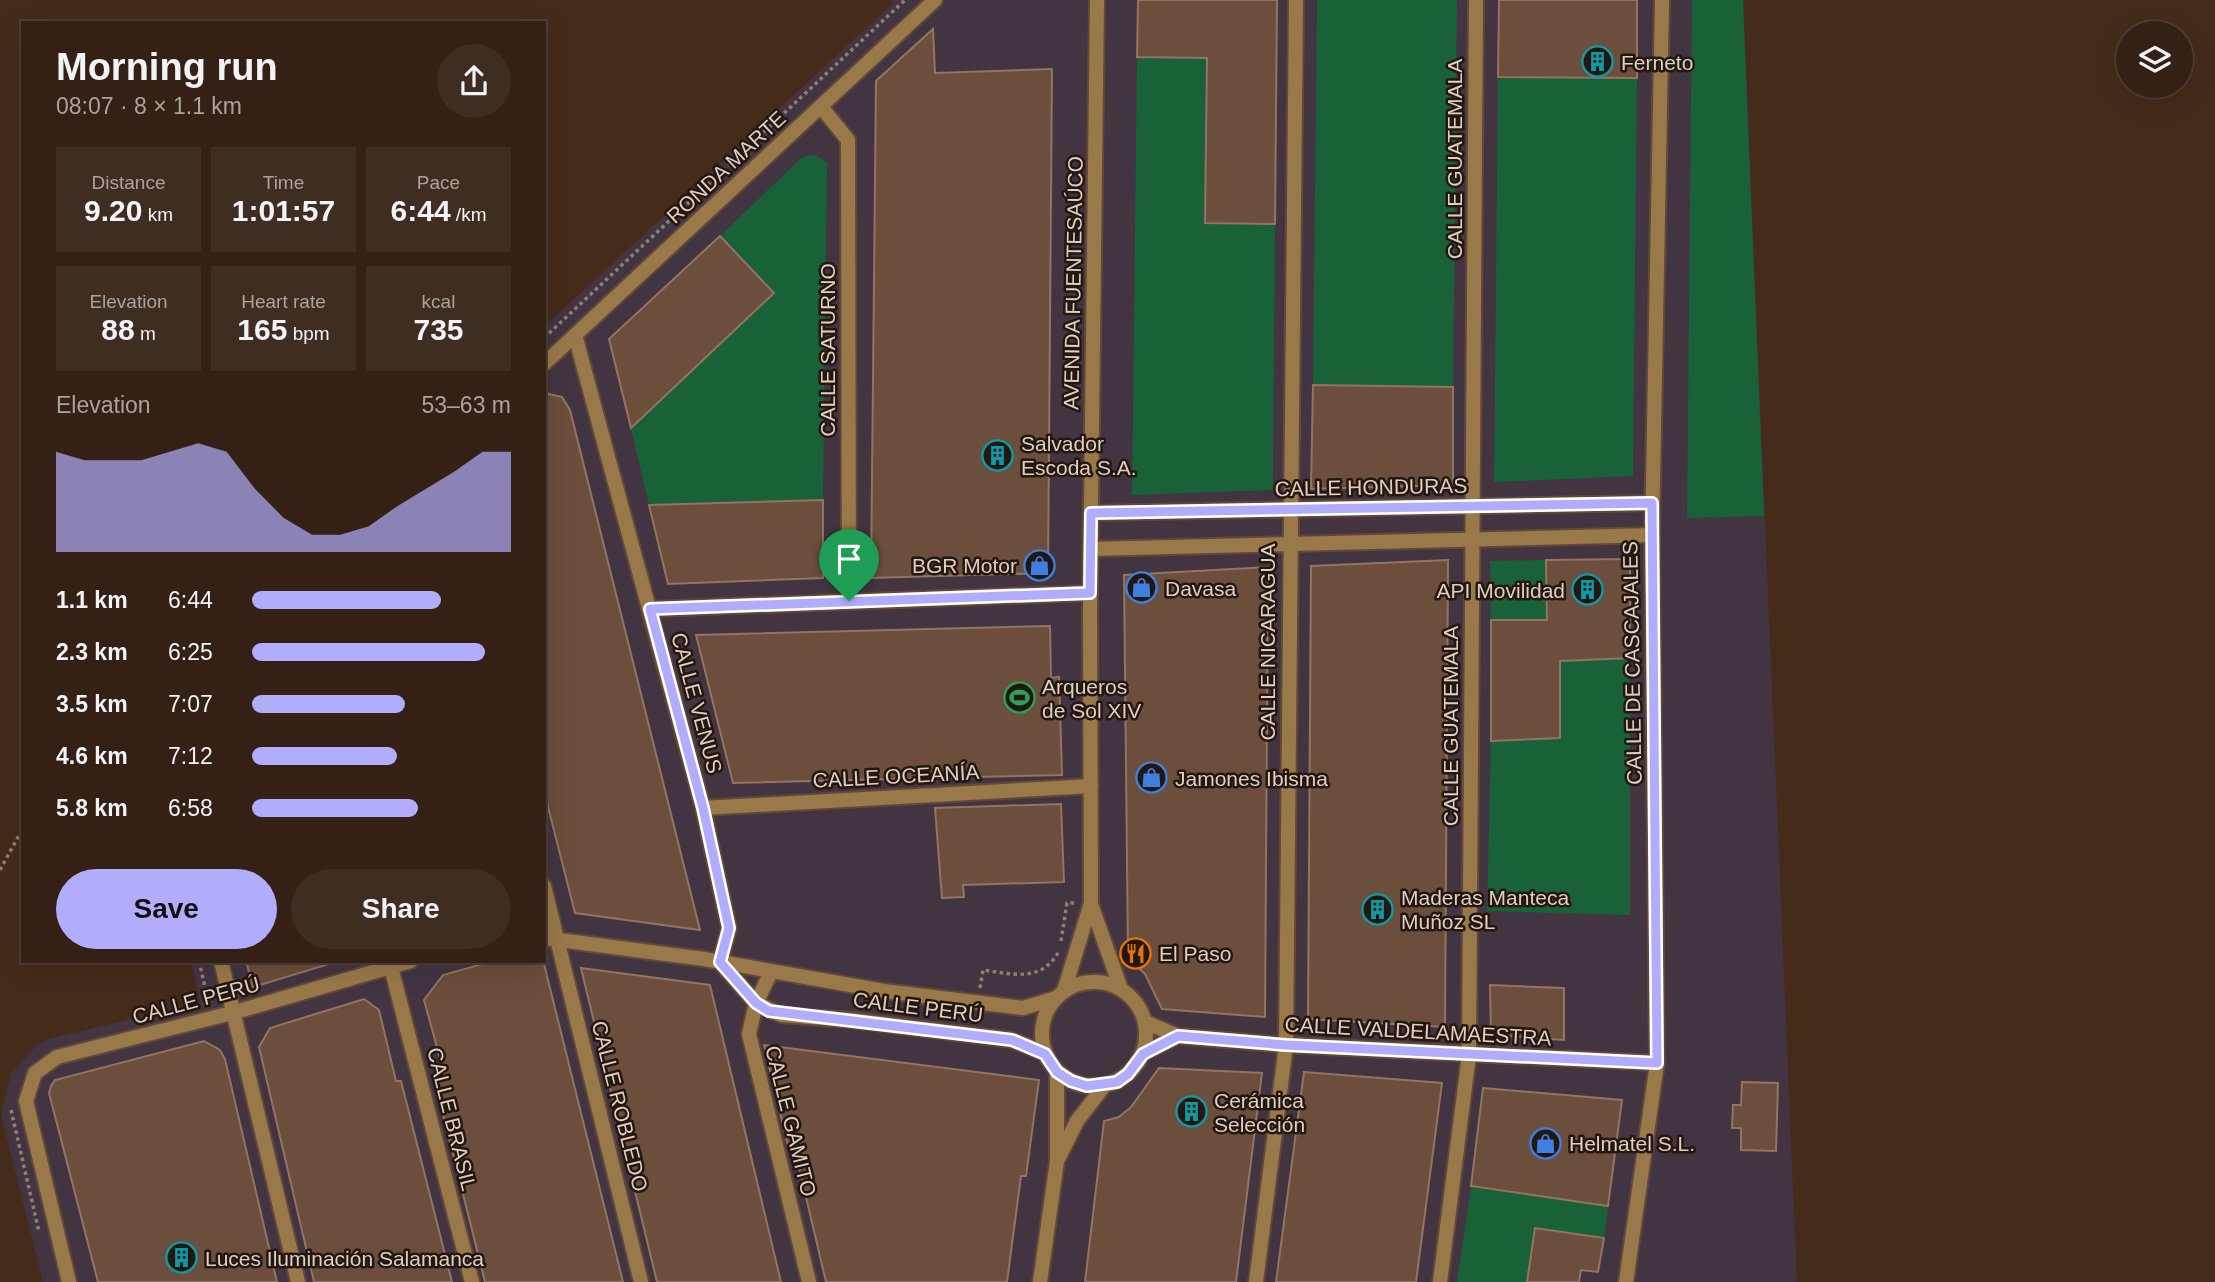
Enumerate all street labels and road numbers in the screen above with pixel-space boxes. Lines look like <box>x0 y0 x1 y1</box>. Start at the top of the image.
street label: CALLE GUATEMALA <box>1443 59 1466 259</box>
street label: RONDA MARTE <box>662 106 790 228</box>
street label: AVENIDA FUENTESAÚCO <box>1059 156 1087 410</box>
street label: CALLE SATURNO <box>816 263 839 437</box>
street label: CALLE HONDURAS <box>1275 474 1467 500</box>
street label: CALLE DE CASCAJALES <box>1618 541 1646 785</box>
street label: CALLE NICARAGUA <box>1256 543 1279 741</box>
street label: CALLE GUATEMALA <box>1439 626 1462 826</box>
street label: CALLE VENUS <box>667 630 727 776</box>
street label: CALLE OCEANÍA <box>812 760 980 792</box>
street label: CALLE PERÚ <box>130 972 262 1028</box>
street label: CALLE PERÚ <box>852 988 984 1026</box>
street label: CALLE VALDELAMAESTRA <box>1284 1013 1552 1049</box>
street label: CALLE ROBLEDO <box>588 1018 652 1194</box>
street label: CALLE GAMITO <box>761 1043 821 1199</box>
street label: CALLE BRASIL <box>423 1045 481 1193</box>

